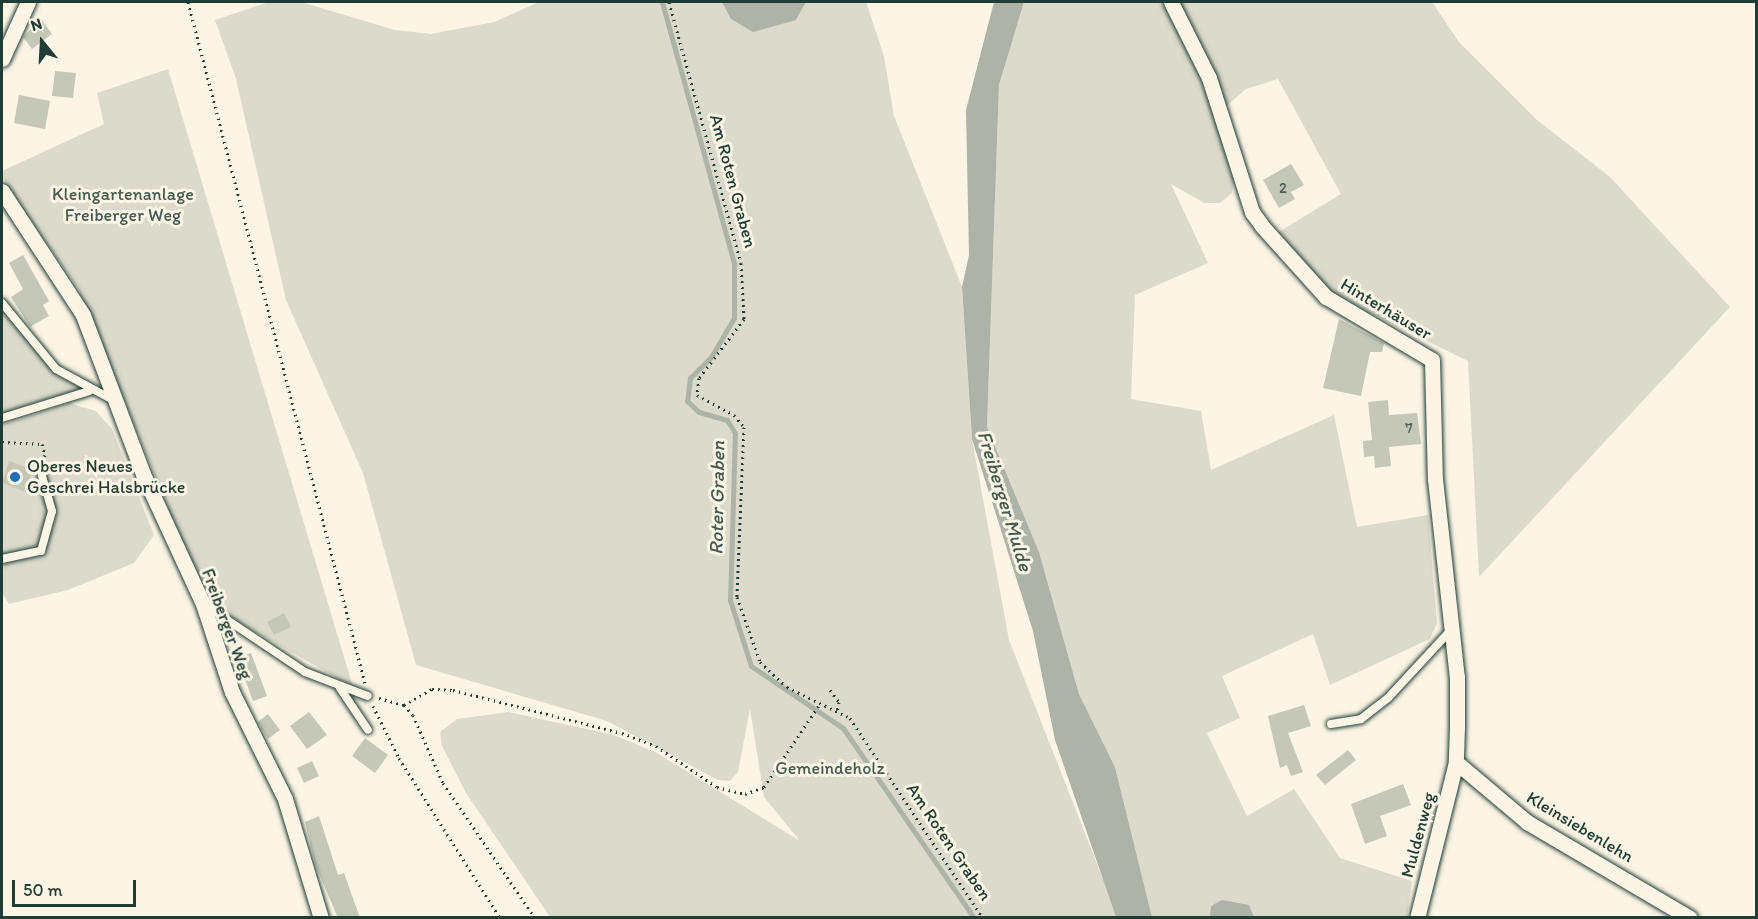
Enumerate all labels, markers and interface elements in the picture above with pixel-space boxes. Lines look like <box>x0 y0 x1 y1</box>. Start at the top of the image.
north arrow <box>12 12 72 72</box>
text: N <box>28 14 44 35</box>
street label: Am Roten Graben <box>705 112 761 250</box>
house number: 2 <box>1279 180 1287 198</box>
park label: Kleingartenanlage Freiberger Weg <box>52 184 194 226</box>
street label: Hinterhäuser <box>1337 273 1435 345</box>
house number: 7 <box>1405 420 1413 438</box>
water label: Freiberger Mulde <box>972 428 1038 574</box>
water label: Roter Graben <box>704 441 730 555</box>
place label: Oberes Neues Geschrei Halsbrücke <box>27 456 186 498</box>
marker: Oberes Neues Geschrei Halsbrücke <box>8 470 22 484</box>
street label: Freiberger Weg <box>197 566 257 682</box>
park label: Gemeindeholz <box>775 757 885 779</box>
street label: Am Roten Graben <box>902 779 996 905</box>
street label: Kleinsiebenlehn <box>1522 787 1638 867</box>
street label: Muldenweg <box>1396 790 1440 880</box>
scale bar <box>15 868 140 906</box>
text: 50 m <box>23 879 63 901</box>

